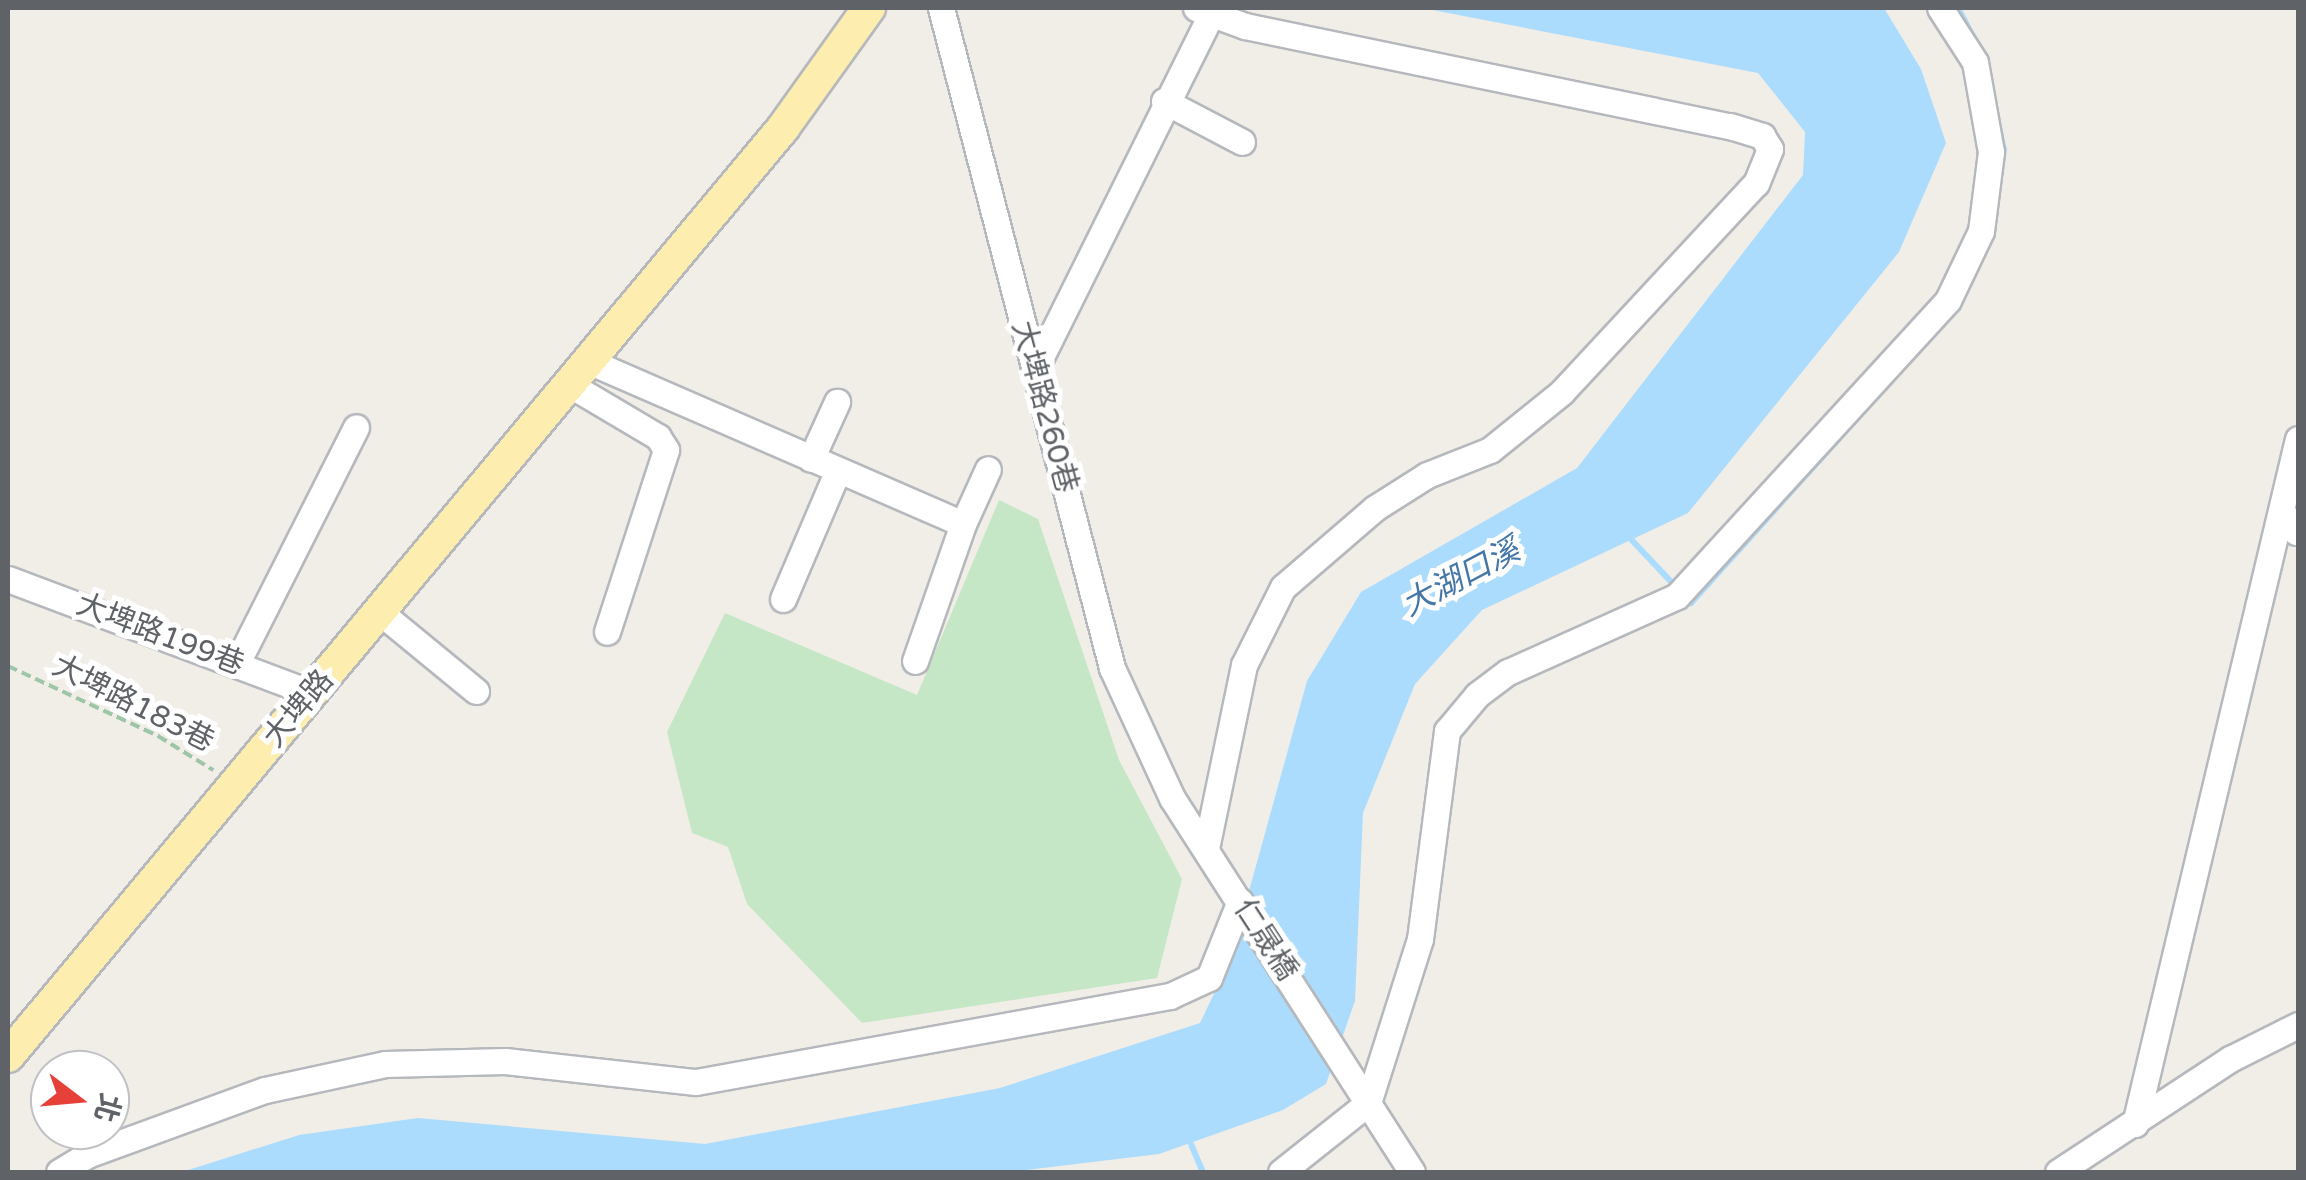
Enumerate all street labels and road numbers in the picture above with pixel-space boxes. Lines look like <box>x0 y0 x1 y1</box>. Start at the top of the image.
street label: 大埤路260巷 <box>1004 317 1084 497</box>
street label: 大埤路199巷 <box>71 587 249 683</box>
street label: 大埤路183巷 <box>46 648 220 760</box>
street label: 大埤路 <box>256 663 342 755</box>
street label: 仁晟橋 <box>1225 892 1305 988</box>

